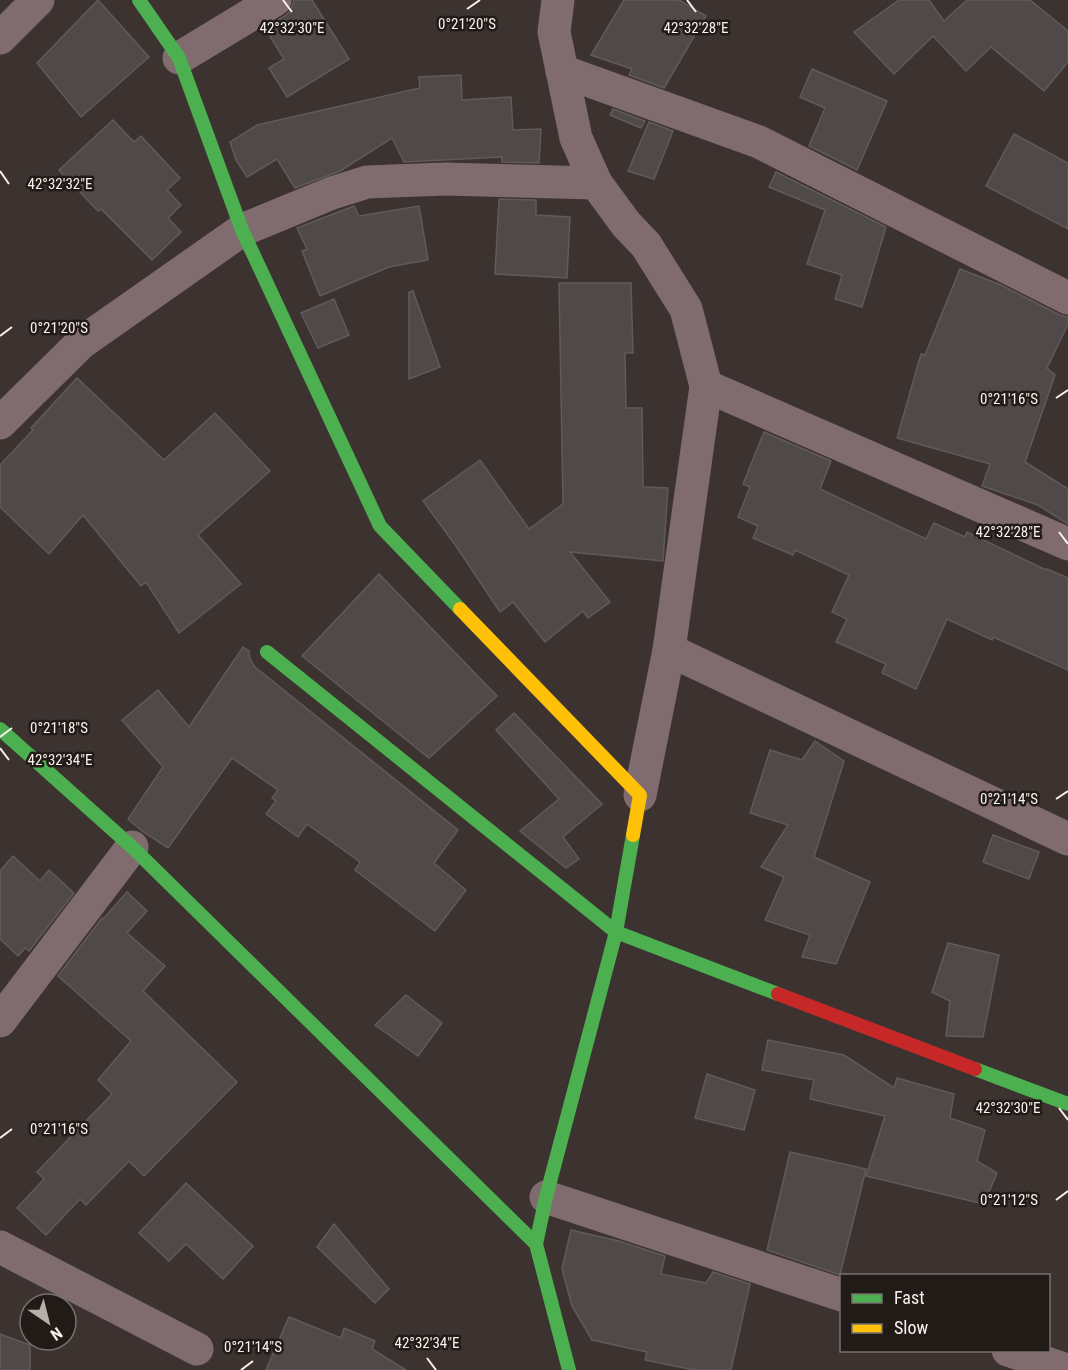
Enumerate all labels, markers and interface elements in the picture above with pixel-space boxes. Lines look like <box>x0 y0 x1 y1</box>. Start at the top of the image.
text: 0°21'20"S <box>438 15 496 33</box>
text: 42°32'30"E <box>260 19 324 37</box>
text: 42°32'28"E <box>664 19 728 37</box>
text: 42°32'32"E <box>28 175 92 193</box>
text: 0°21'20"S <box>30 319 88 337</box>
text: 0°21'16"S <box>980 390 1038 408</box>
text: 42°32'28"E <box>976 523 1040 541</box>
text: 0°21'18"S <box>30 719 88 737</box>
text: 42°32'34"E <box>28 751 92 769</box>
text: 0°21'14"S <box>980 790 1038 808</box>
text: 42°32'30"E <box>976 1099 1040 1117</box>
text: 0°21'16"S <box>30 1120 88 1138</box>
text: 0°21'12"S <box>980 1191 1038 1209</box>
legend <box>840 1274 1050 1352</box>
text: Fast <box>894 1287 925 1308</box>
north arrow <box>18 1292 78 1352</box>
text: Slow <box>894 1317 929 1338</box>
text: N <box>47 1323 66 1344</box>
text: 42°32'34"E <box>395 1334 459 1352</box>
text: 0°21'14"S <box>224 1338 282 1356</box>

